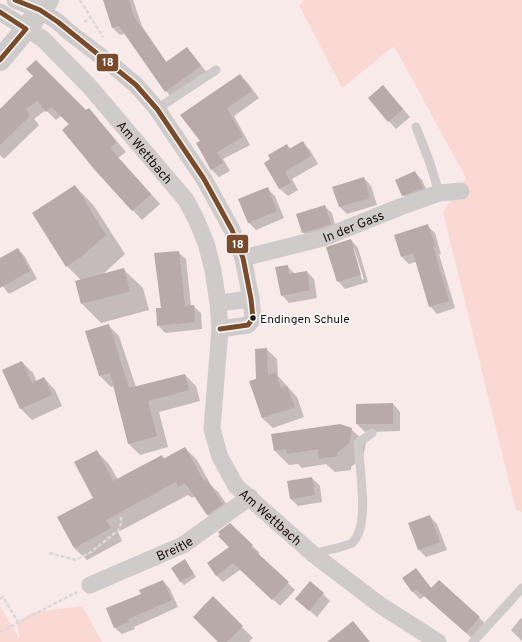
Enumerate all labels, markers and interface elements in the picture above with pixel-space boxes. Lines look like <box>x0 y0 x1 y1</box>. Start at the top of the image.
line badge: 18 <box>96 53 119 72</box>
text: 18 <box>102 56 114 70</box>
street label: Am Wettbach <box>112 118 175 188</box>
street label: In der Gass <box>321 208 387 247</box>
line badge: 18 <box>226 234 249 254</box>
text: 18 <box>232 238 244 252</box>
place label: Endingen Schule <box>260 312 350 328</box>
marker: Endingen Schule <box>248 313 258 323</box>
street label: Am Wettbach <box>235 486 304 550</box>
street label: Breitle <box>154 534 197 565</box>

